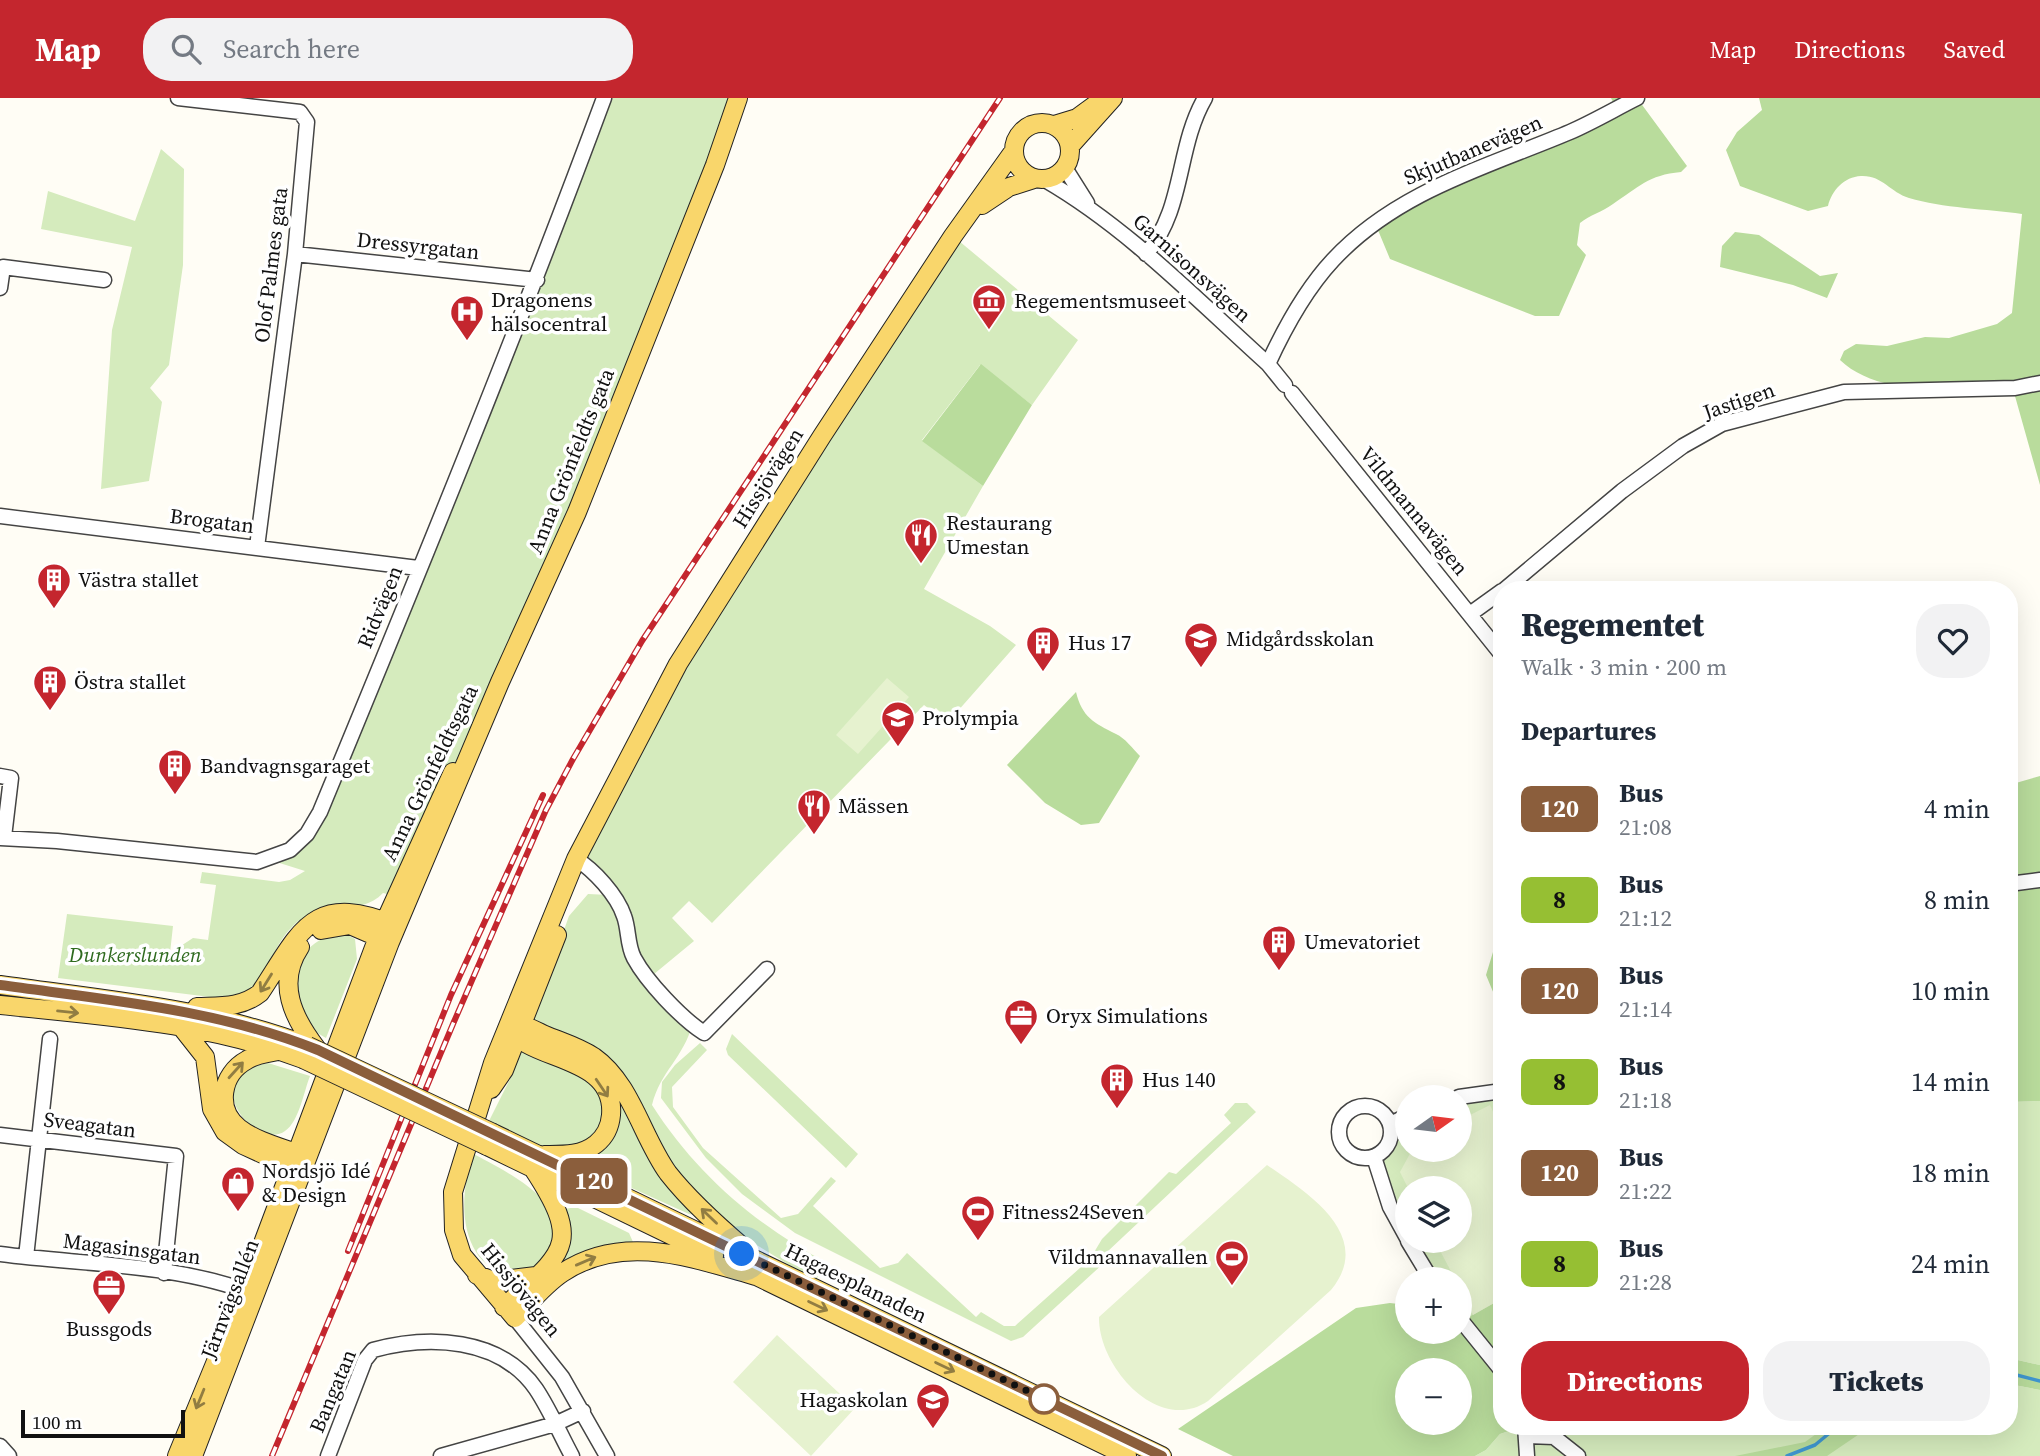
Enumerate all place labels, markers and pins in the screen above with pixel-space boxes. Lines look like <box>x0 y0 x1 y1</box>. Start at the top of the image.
museum icon: Regementsmuseet <box>970 282 1008 331</box>
place label: Dragonens hälsocentral <box>491 285 607 338</box>
place label: Regementsmuseet <box>1014 286 1186 315</box>
hospital icon: Dragonens hälsocentral <box>448 293 486 342</box>
place label: Restaurang Umestan <box>946 508 1052 561</box>
restaurant icon: Restaurang Umestan <box>902 516 940 565</box>
building icon: Västra stallet <box>35 561 73 610</box>
place label: Västra stallet <box>78 565 199 594</box>
school or university icon: Midgårdsskolan <box>1182 620 1220 669</box>
building icon: Hus 17 <box>1024 624 1062 673</box>
place label: Midgårdsskolan <box>1226 624 1375 653</box>
place label: Hus 17 <box>1068 628 1131 657</box>
building icon: Östra stallet <box>31 663 69 712</box>
place label: Östra stallet <box>74 667 186 696</box>
school or university icon: Prolympia <box>879 699 917 748</box>
place label: Prolympia <box>922 703 1019 732</box>
building icon: Bandvagnsgaraget <box>156 747 194 796</box>
place label: Bandvagnsgaraget <box>200 751 370 780</box>
restaurant icon: Mässen <box>795 787 833 836</box>
place label: Mässen <box>838 791 909 820</box>
building icon: Umevatoriet <box>1260 923 1298 972</box>
place label: Umevatoriet <box>1304 927 1420 956</box>
office icon: Oryx Simulations <box>1002 997 1040 1046</box>
place label: Oryx Simulations <box>1046 1001 1208 1030</box>
building icon: Hus 140 <box>1098 1061 1136 1110</box>
place label: Hus 140 <box>1142 1065 1216 1094</box>
place label: Nordsjö Idé & Design <box>262 1156 371 1209</box>
shop icon: Nordsjö Idé & Design <box>219 1164 257 1213</box>
sports icon: Fitness24Seven <box>959 1193 997 1242</box>
place label: Fitness24Seven <box>1002 1197 1145 1226</box>
sports icon: Vildmannavallen <box>1213 1238 1251 1287</box>
place label: Vildmannavallen <box>1048 1242 1208 1271</box>
office icon: Bussgods <box>90 1267 128 1316</box>
place label: Bussgods <box>66 1314 152 1343</box>
school or university icon: Hagaskolan <box>914 1381 952 1430</box>
unlabelled marker <box>1029 1384 1059 1414</box>
place label: Hagaskolan <box>800 1385 908 1414</box>

